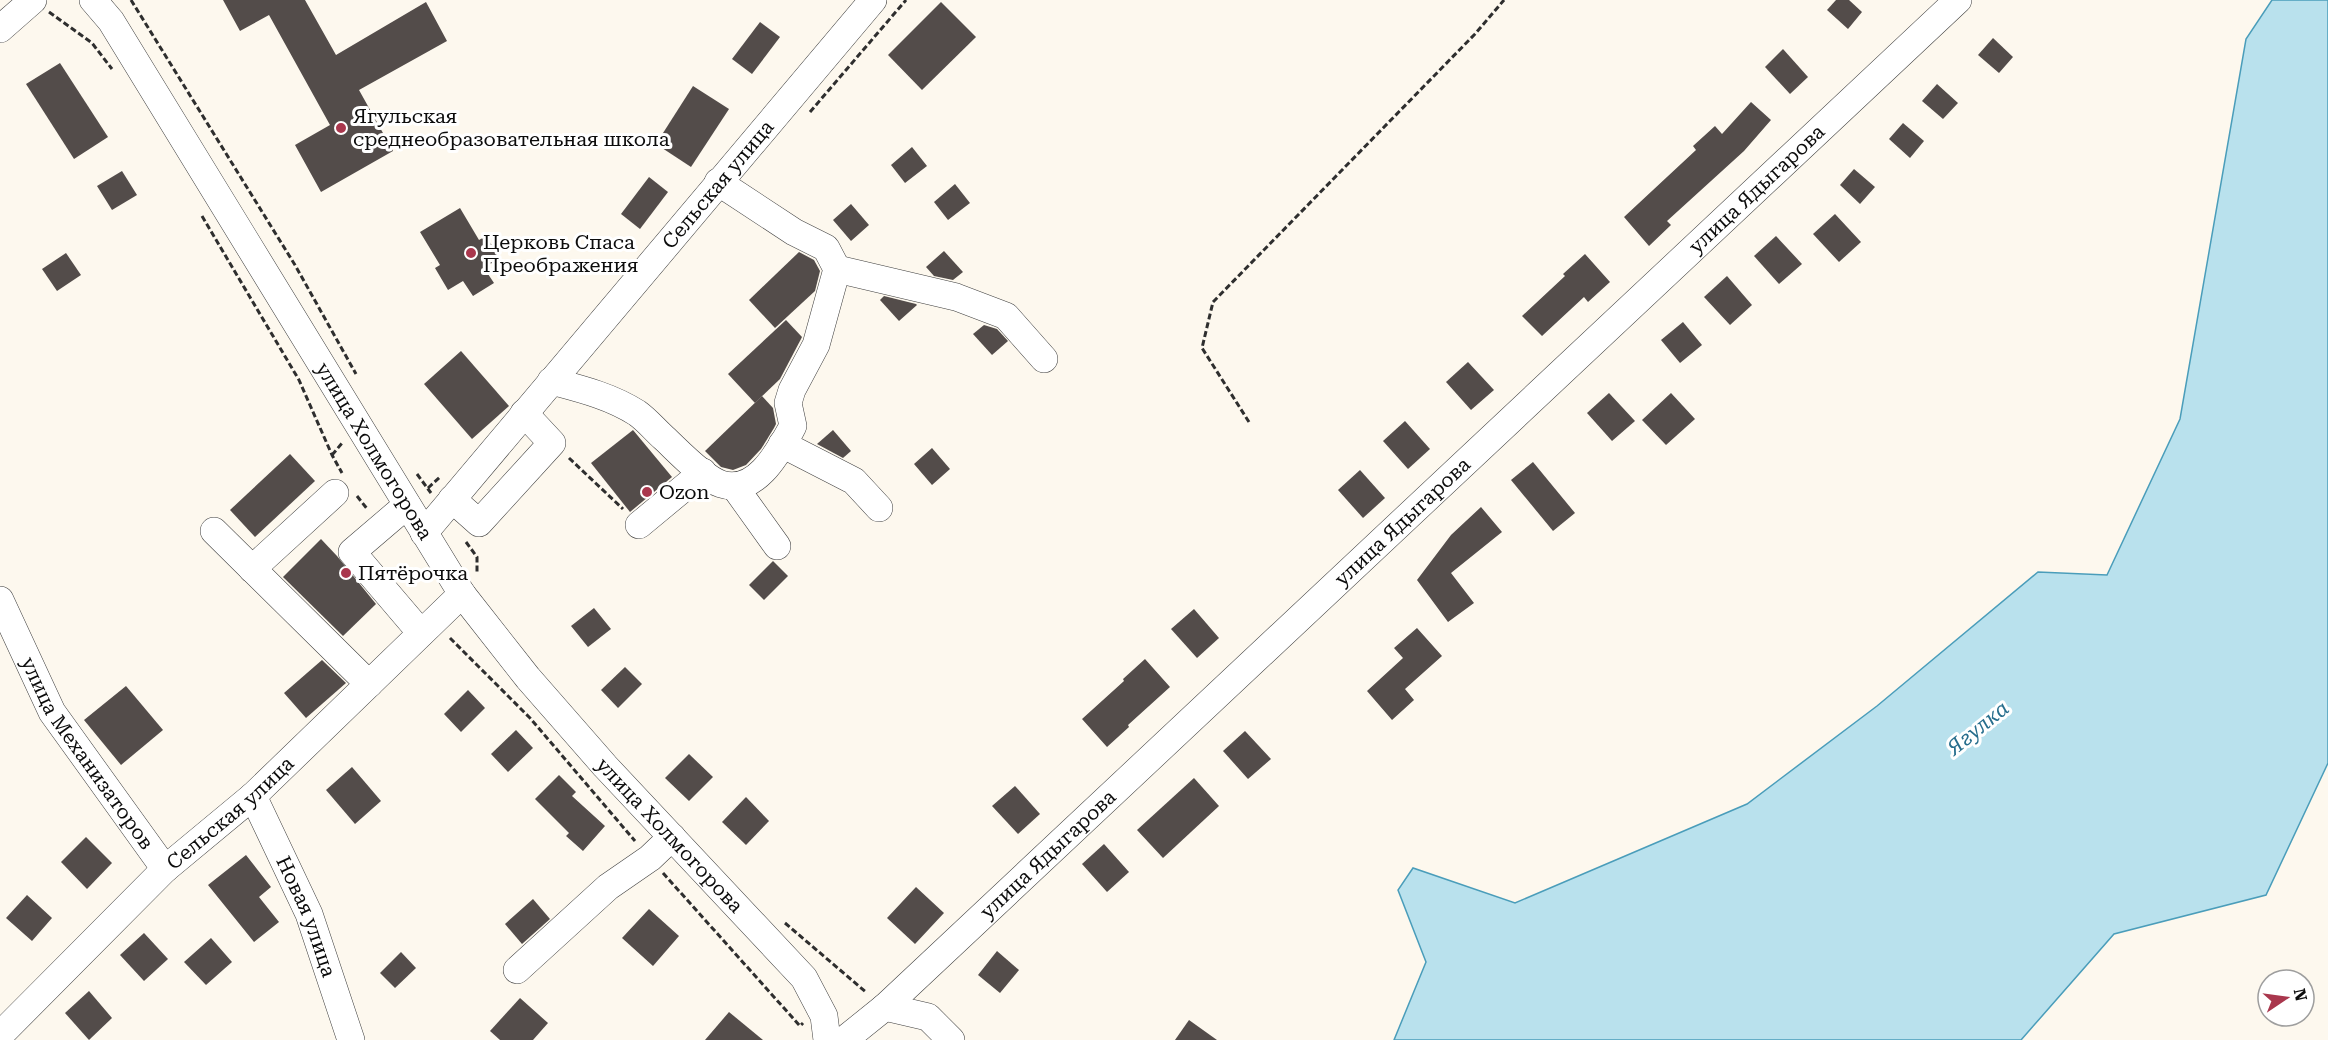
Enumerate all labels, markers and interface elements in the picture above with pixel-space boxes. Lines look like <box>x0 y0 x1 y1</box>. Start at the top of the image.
place label: Ягульская среднеобразовательная школа <box>353 104 670 151</box>
street label: Сельская улица <box>657 115 779 253</box>
street label: улица Ядыгарова <box>1684 119 1830 258</box>
marker: Ягульская среднеобразовательная школа <box>334 121 348 135</box>
place label: Церковь Спаса Преображения <box>483 230 638 277</box>
marker: Церковь Спаса Преображения <box>464 246 478 260</box>
street label: улица Холмогорова <box>311 358 438 544</box>
street label: улица Ядыгарова <box>1329 452 1475 591</box>
place label: Ozon <box>659 480 710 504</box>
marker: Ozon <box>640 485 654 499</box>
place label: Пятёрочка <box>358 561 468 585</box>
marker: Пятёрочка <box>339 566 353 580</box>
street label: улица Механизаторов <box>16 653 159 854</box>
water label: Ягулка <box>1942 696 2014 761</box>
street label: Сельская улица <box>162 751 299 875</box>
street label: улица Холмогорова <box>591 753 748 918</box>
street label: улица Ядыгарова <box>975 785 1121 924</box>
street label: Новая улица <box>271 852 341 980</box>
north arrow <box>2256 968 2316 1028</box>
text: N <box>2289 987 2311 1003</box>

